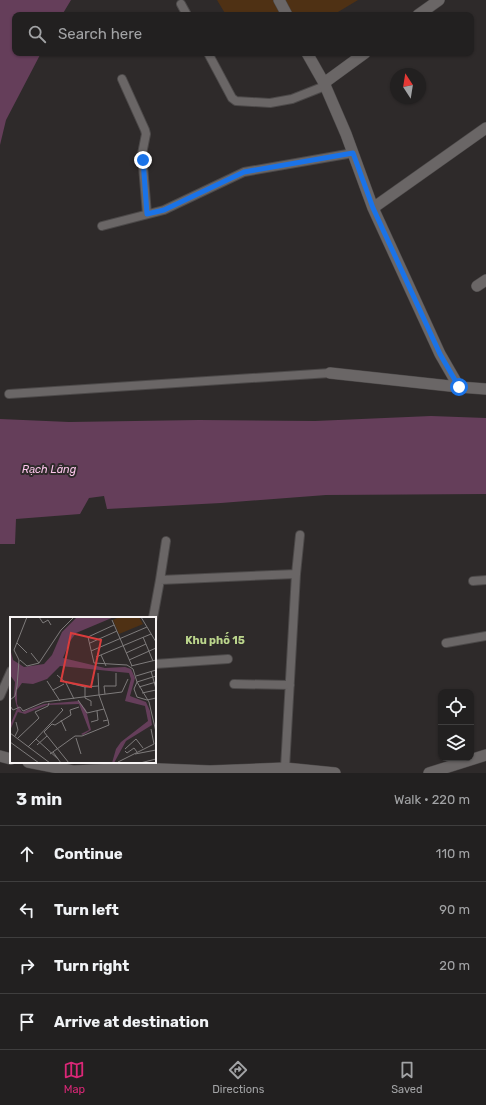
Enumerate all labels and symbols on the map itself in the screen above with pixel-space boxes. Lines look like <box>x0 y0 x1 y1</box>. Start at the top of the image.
north arrow <box>390 68 426 104</box>
route end <box>134 151 152 169</box>
route start <box>450 378 468 396</box>
water label: Rạch Lăng <box>22 463 77 476</box>
inset map <box>10 617 156 763</box>
district label: Khu phố 15 <box>185 632 245 647</box>

